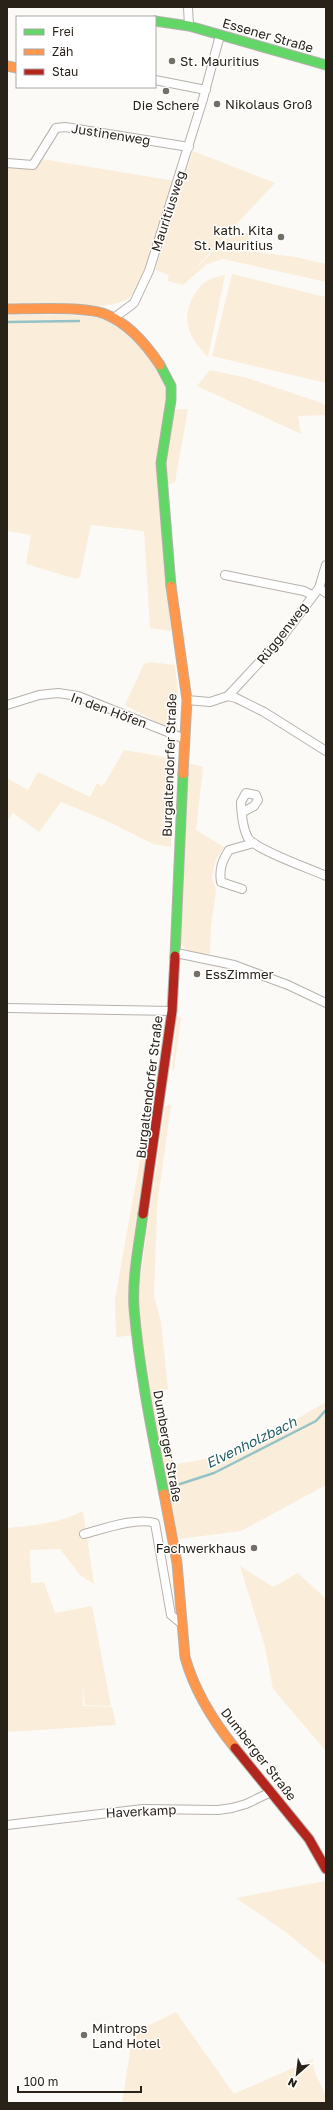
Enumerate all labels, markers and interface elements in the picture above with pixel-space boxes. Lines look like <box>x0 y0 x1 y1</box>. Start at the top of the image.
street label: Essener Straße <box>221 14 315 56</box>
legend <box>16 16 156 88</box>
text: Frei <box>52 24 74 39</box>
text: Zäh <box>52 44 73 59</box>
place label: St. Mauritius <box>180 53 259 69</box>
marker: St. Mauritius <box>167 56 177 66</box>
text: Stau <box>52 64 78 79</box>
marker: Die Schere <box>161 86 171 96</box>
place label: Nikolaus Groß <box>225 96 312 112</box>
place label: Die Schere <box>133 97 199 113</box>
marker: Nikolaus Groß <box>212 99 222 109</box>
street label: Justinenweg <box>70 120 152 148</box>
street label: Mauritiusweg <box>147 168 189 254</box>
place label: kath. Kita St. Mauritius <box>194 222 273 253</box>
marker: kath. Kita St. Mauritius <box>276 232 286 242</box>
street label: Rüggenweg <box>253 599 311 667</box>
street label: In den Höfen <box>69 689 149 731</box>
street label: Burgaltendorfer Straße <box>158 693 180 837</box>
place label: EssZimmer <box>205 966 274 982</box>
marker: EssZimmer <box>192 969 202 979</box>
street label: Burgaltendorfer Straße <box>132 1015 166 1159</box>
street label: Dumberger Straße <box>150 1389 186 1503</box>
water label: Elvenholzbach <box>203 1412 300 1471</box>
place label: Fachwerkhaus <box>156 1540 246 1556</box>
marker: Fachwerkhaus <box>249 1543 259 1553</box>
street label: Dumberger Straße <box>218 1704 300 1804</box>
street label: Haverkamp <box>105 1801 177 1821</box>
place label: Mintrops Land Hotel <box>92 2020 161 2051</box>
marker: Mintrops Land Hotel <box>79 2030 89 2040</box>
north arrow <box>277 2054 317 2094</box>
scale bar <box>18 2068 141 2094</box>
text: 100 m <box>24 2074 58 2089</box>
text: N <box>285 2076 299 2091</box>

